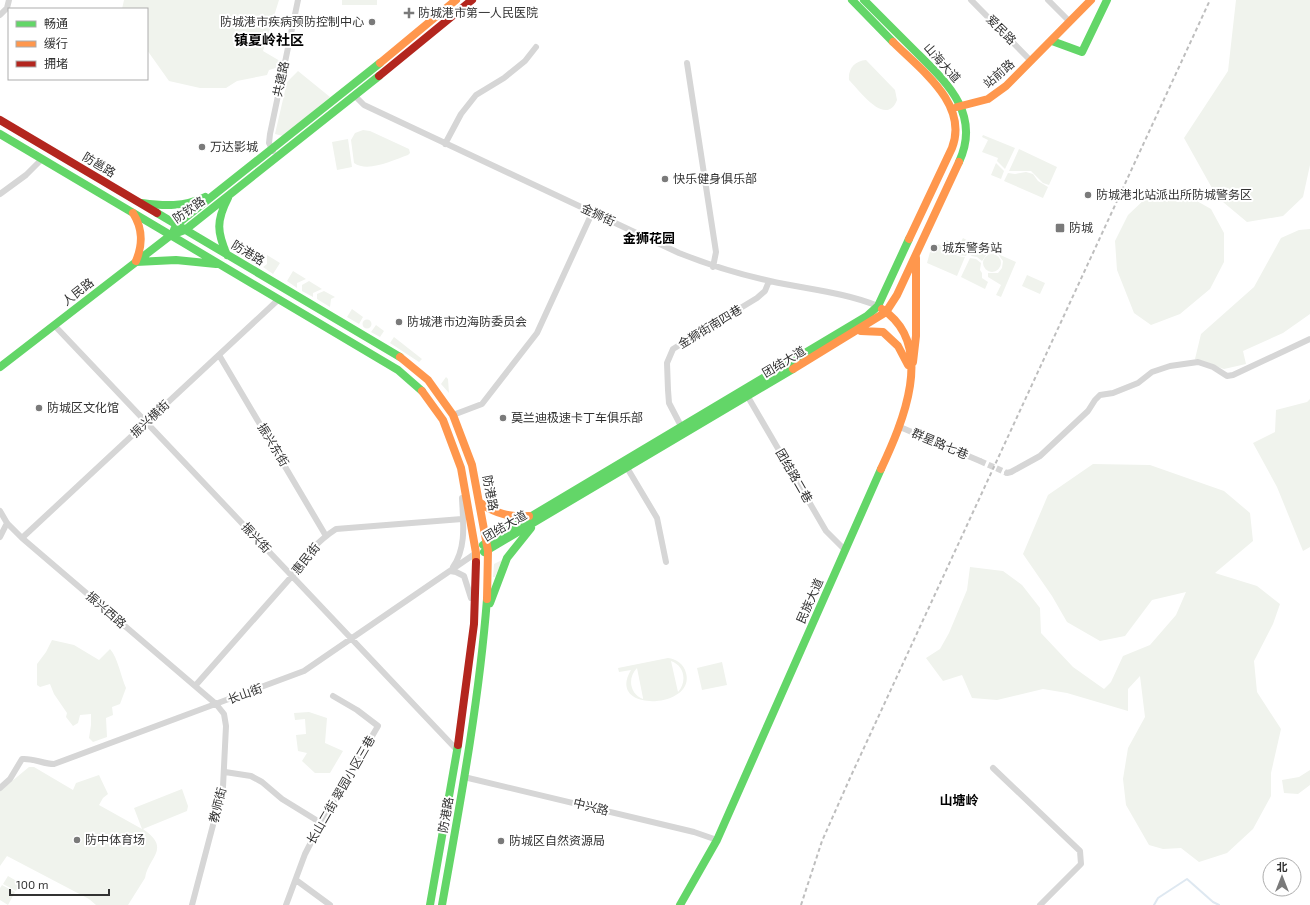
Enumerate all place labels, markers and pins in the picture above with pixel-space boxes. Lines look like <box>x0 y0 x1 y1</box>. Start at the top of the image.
place label: 防城港市第一人民医院 <box>418 5 538 19</box>
marker: 防城港市第一人民医院 <box>403 7 415 19</box>
place label: 防城港市疾病预防控制中心 <box>220 14 364 28</box>
marker: 防城港市疾病预防控制中心 <box>367 17 377 27</box>
place label: 万达影城 <box>210 139 258 153</box>
marker: 万达影城 <box>197 142 207 152</box>
place label: 快乐健身俱乐部 <box>673 171 757 185</box>
marker: 快乐健身俱乐部 <box>660 174 670 184</box>
place label: 防城港北站派出所防城警务区 <box>1096 187 1252 201</box>
marker: 防城港北站派出所防城警务区 <box>1083 190 1093 200</box>
place label: 防城 <box>1069 220 1093 234</box>
marker: 防城 <box>1054 222 1066 234</box>
place label: 城东警务站 <box>942 240 1002 254</box>
marker: 城东警务站 <box>929 243 939 253</box>
place label: 防城港市边海防委员会 <box>407 314 527 328</box>
marker: 防城港市边海防委员会 <box>394 317 404 327</box>
place label: 防城区文化馆 <box>47 400 119 414</box>
marker: 防城区文化馆 <box>34 403 44 413</box>
place label: 莫兰迪极速卡丁车俱乐部 <box>511 410 643 424</box>
marker: 莫兰迪极速卡丁车俱乐部 <box>498 413 508 423</box>
place label: 防中体育场 <box>85 832 145 846</box>
place label: 防城区自然资源局 <box>509 833 605 847</box>
marker: 防中体育场 <box>72 835 82 845</box>
marker: 防城区自然资源局 <box>496 836 506 846</box>

